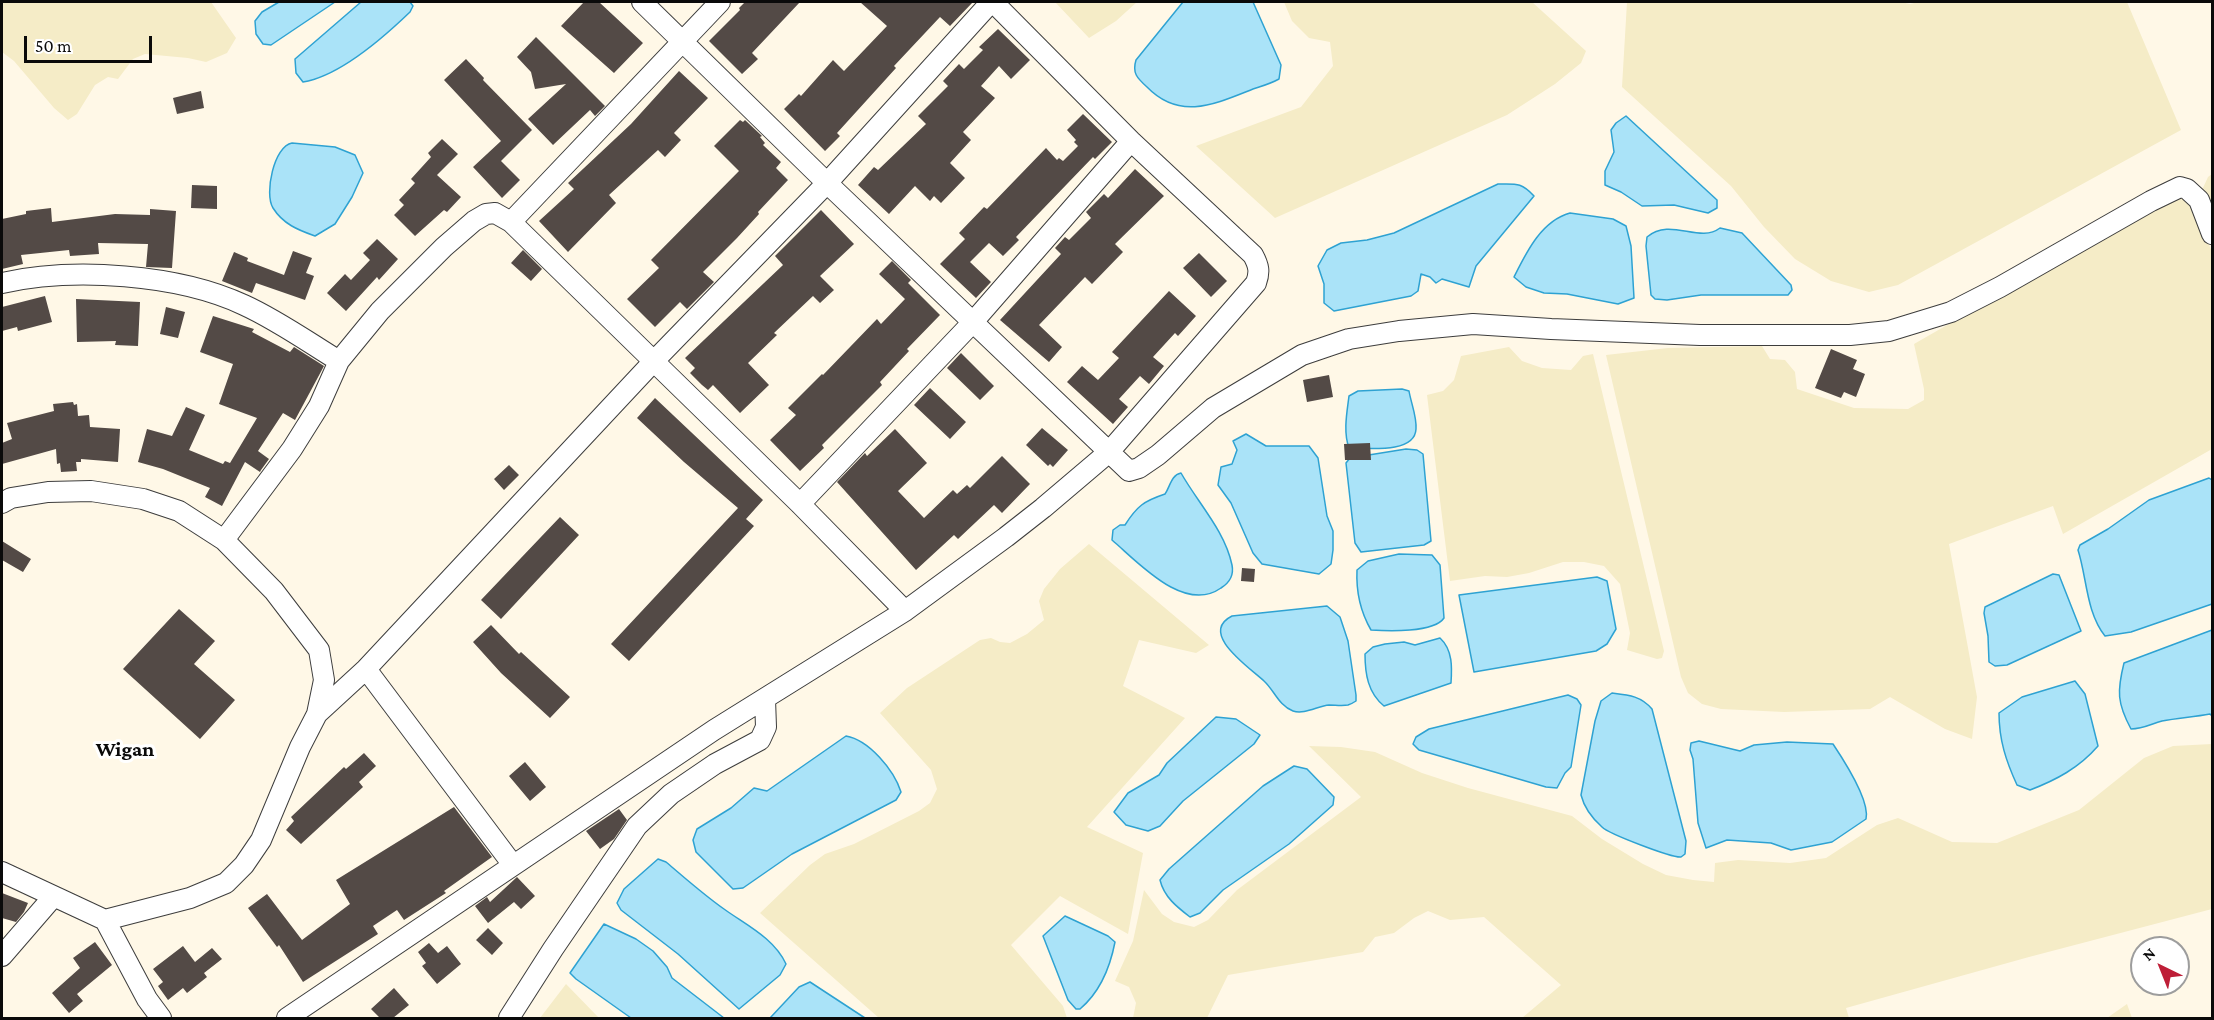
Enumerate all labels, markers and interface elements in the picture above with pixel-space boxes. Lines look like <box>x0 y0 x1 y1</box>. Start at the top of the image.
scale bar <box>27 24 154 62</box>
text: 50 m <box>35 36 72 56</box>
district label: Wigan <box>96 737 154 763</box>
north arrow <box>2130 936 2190 996</box>
text: N <box>2139 944 2159 964</box>

